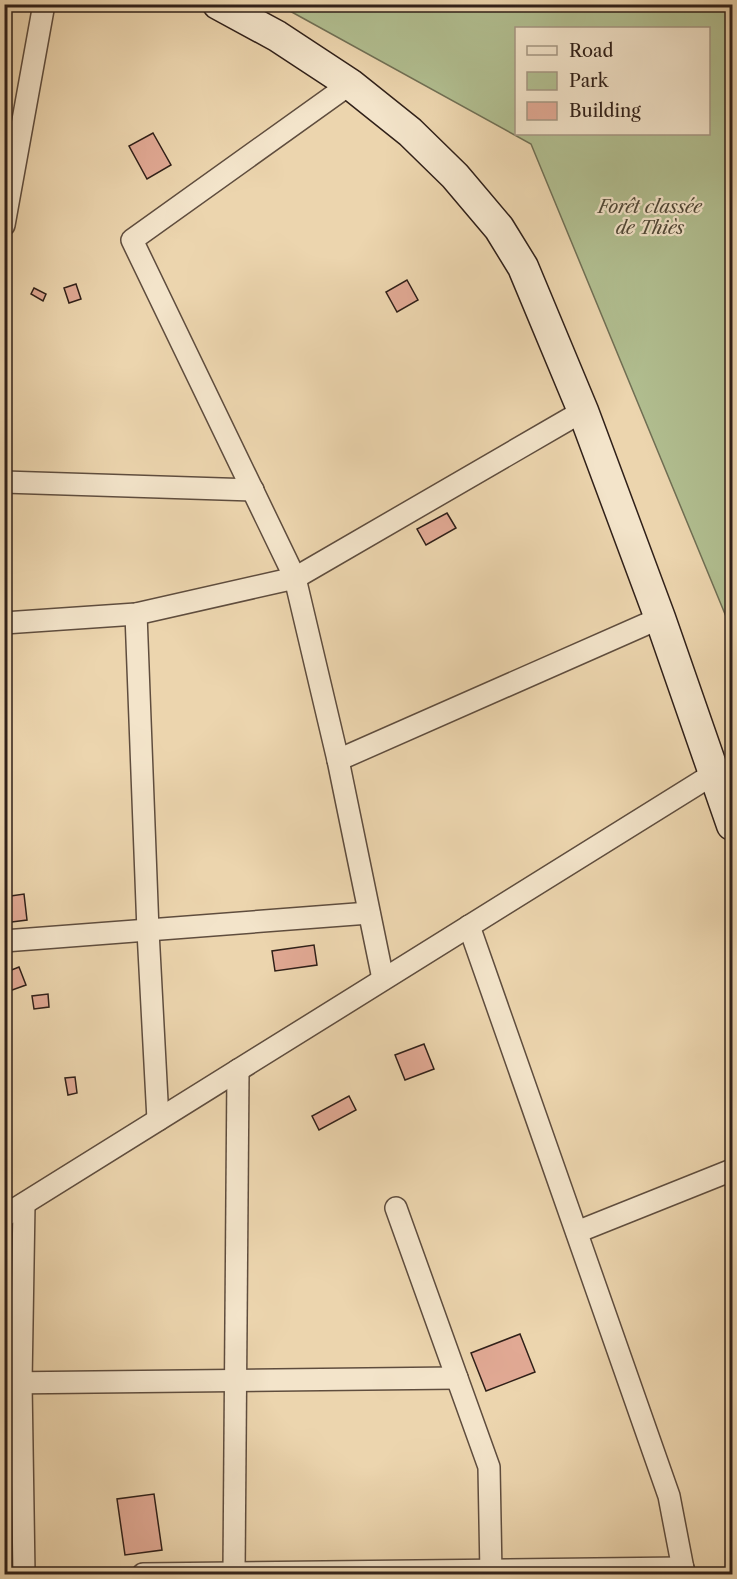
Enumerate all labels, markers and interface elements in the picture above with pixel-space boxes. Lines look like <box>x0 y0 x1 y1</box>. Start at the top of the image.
legend <box>515 27 710 135</box>
text: Road <box>569 40 614 62</box>
text: Park <box>569 70 610 92</box>
text: Building <box>569 100 641 122</box>
park label: Forêt classée de Thiès <box>596 196 703 239</box>

